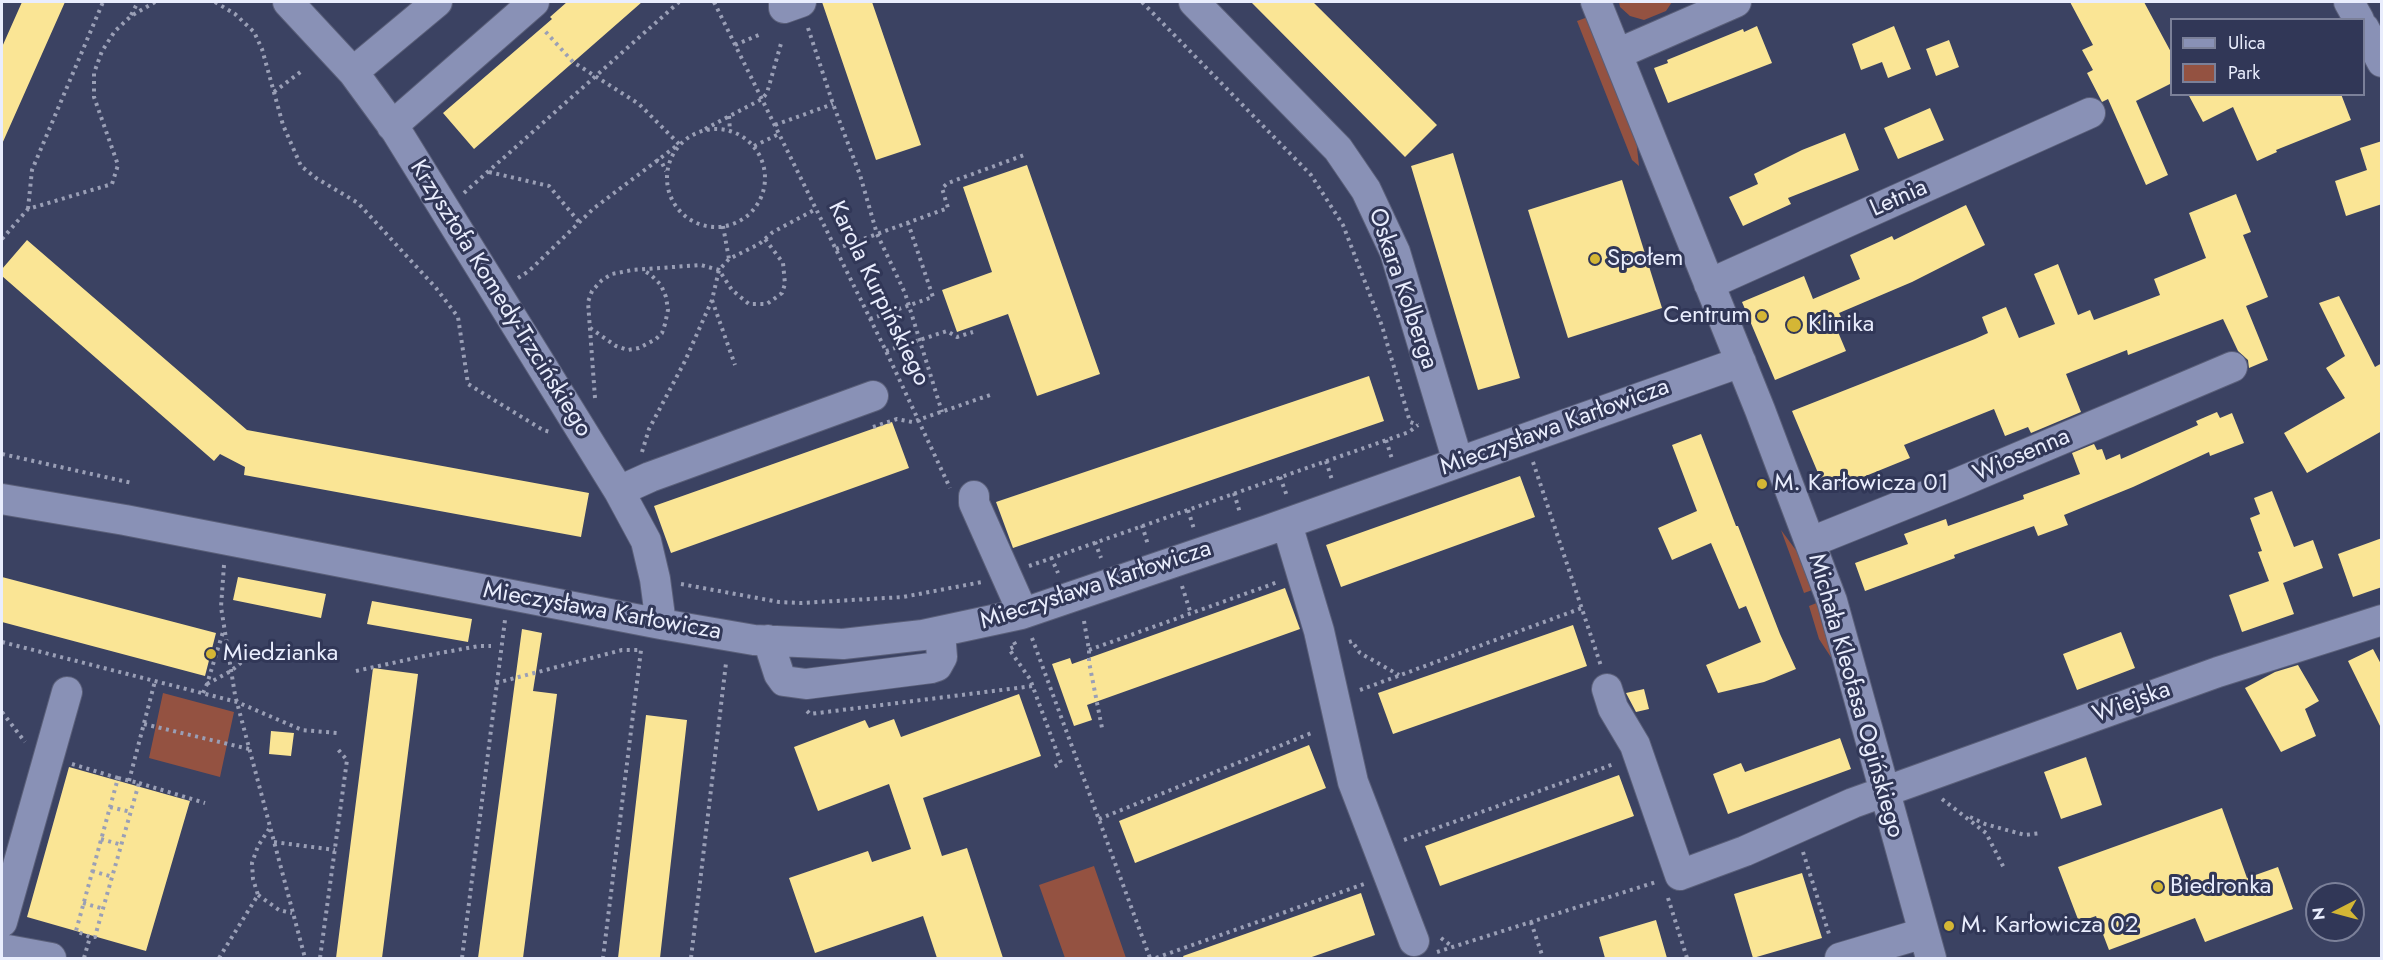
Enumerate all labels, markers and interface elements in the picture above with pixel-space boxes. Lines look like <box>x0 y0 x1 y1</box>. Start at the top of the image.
legend <box>2170 18 2365 96</box>
text: Ulica <box>2228 30 2265 56</box>
text: Park <box>2228 60 2260 86</box>
street label: Krzysztofa Komedy-Trzcińskiego <box>403 155 597 443</box>
street label: Letnia <box>1866 174 1932 224</box>
street label: Karola Kurpińskiego <box>821 197 935 391</box>
street label: Oskara Kolberga <box>1361 205 1443 373</box>
place label: Społem <box>1607 245 1684 273</box>
marker: Społem <box>1588 252 1602 266</box>
place label: Centrum <box>1663 302 1750 330</box>
marker: Centrum <box>1755 309 1769 323</box>
place label: Klinika <box>1808 311 1874 339</box>
marker: Klinika <box>1785 316 1803 334</box>
street label: Mieczysława Karłowicza <box>1437 373 1673 483</box>
street label: Wiosenna <box>1969 423 2075 489</box>
place label: M. Karłowicza 01 <box>1774 470 1948 498</box>
marker: M. Karłowicza 01 <box>1755 477 1769 491</box>
street label: Mieczysława Karłowicza <box>977 535 1215 637</box>
street label: Michała Kleofasa Ogińskiego <box>1801 551 1909 841</box>
street label: Mieczysława Karłowicza <box>481 577 723 647</box>
place label: Miedzianka <box>223 640 338 668</box>
marker: Miedzianka <box>204 647 218 661</box>
street label: Wiejska <box>2089 676 2175 730</box>
place label: Biedronka <box>2170 873 2271 901</box>
marker: Biedronka <box>2151 880 2165 894</box>
north arrow <box>2305 882 2365 942</box>
text: N <box>2306 906 2331 921</box>
place label: M. Karłowicza 02 <box>1961 912 2138 940</box>
marker: M. Karłowicza 02 <box>1942 919 1956 933</box>

